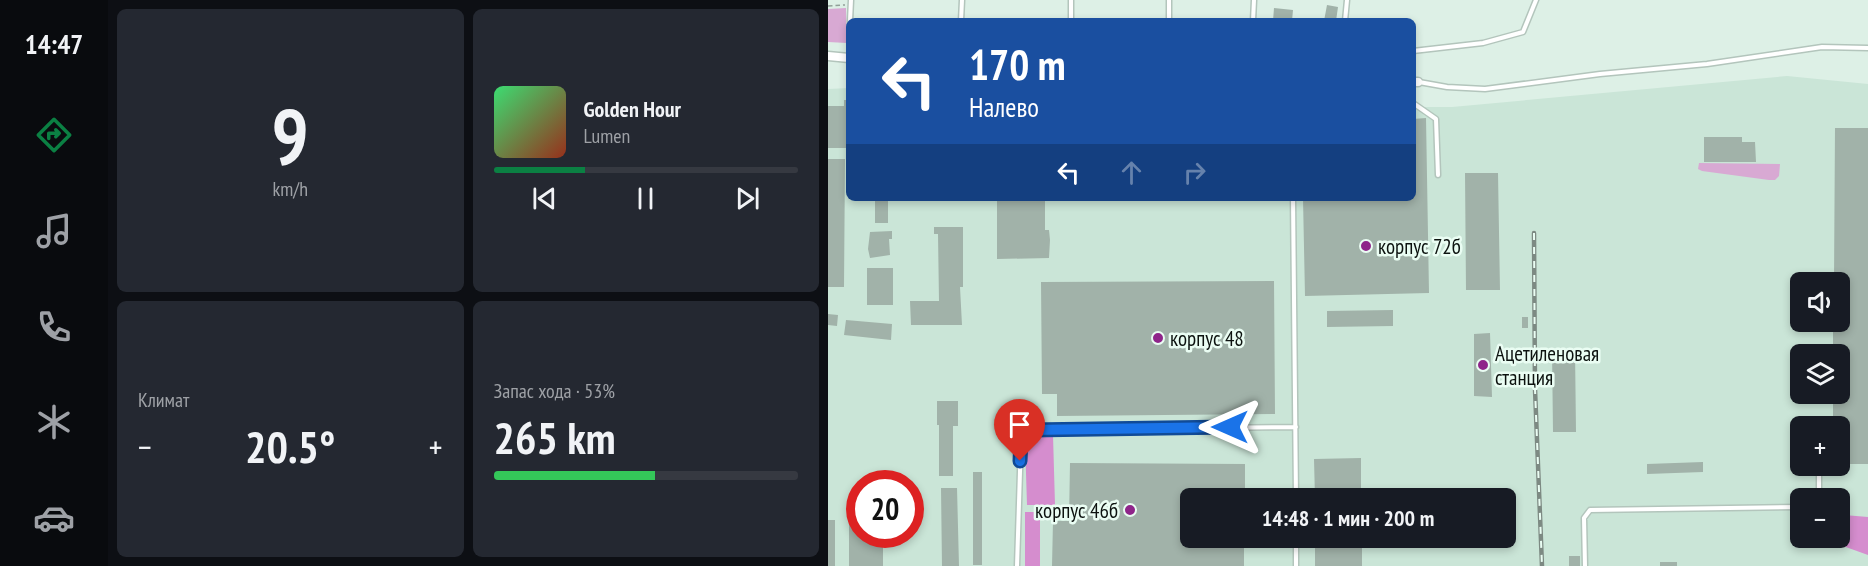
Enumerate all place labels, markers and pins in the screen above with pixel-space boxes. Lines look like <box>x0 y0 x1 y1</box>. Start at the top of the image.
place label: корпус 72б <box>1378 233 1461 260</box>
marker: корпус 72б <box>1359 239 1373 253</box>
place label: корпус 48 <box>1170 325 1244 352</box>
marker: корпус 48 <box>1151 331 1165 345</box>
place label: Ацетиленовая станция <box>1495 340 1599 391</box>
marker: Ацетиленовая станция <box>1476 358 1490 372</box>
pin <box>994 399 1045 461</box>
place label: корпус 46б <box>1035 497 1118 524</box>
marker: корпус 46б <box>1123 503 1137 517</box>

